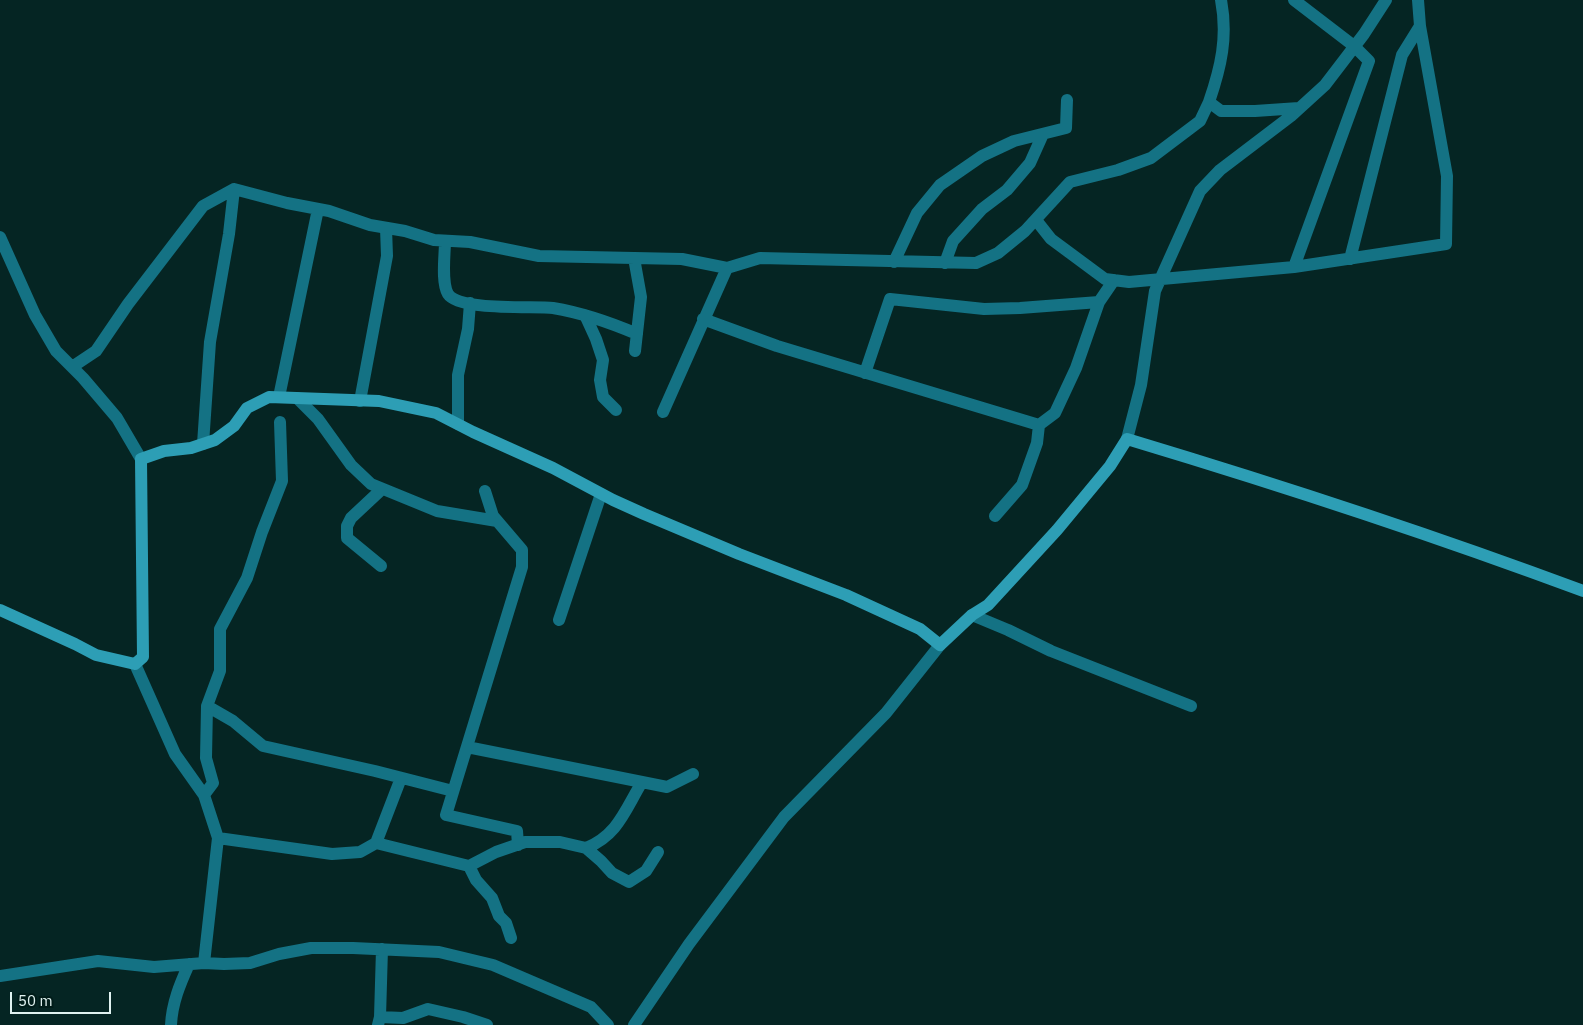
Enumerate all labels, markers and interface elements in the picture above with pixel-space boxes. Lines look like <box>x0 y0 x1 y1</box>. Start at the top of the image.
scale bar <box>12 982 114 1014</box>
text: 50 m <box>18 991 53 1010</box>

